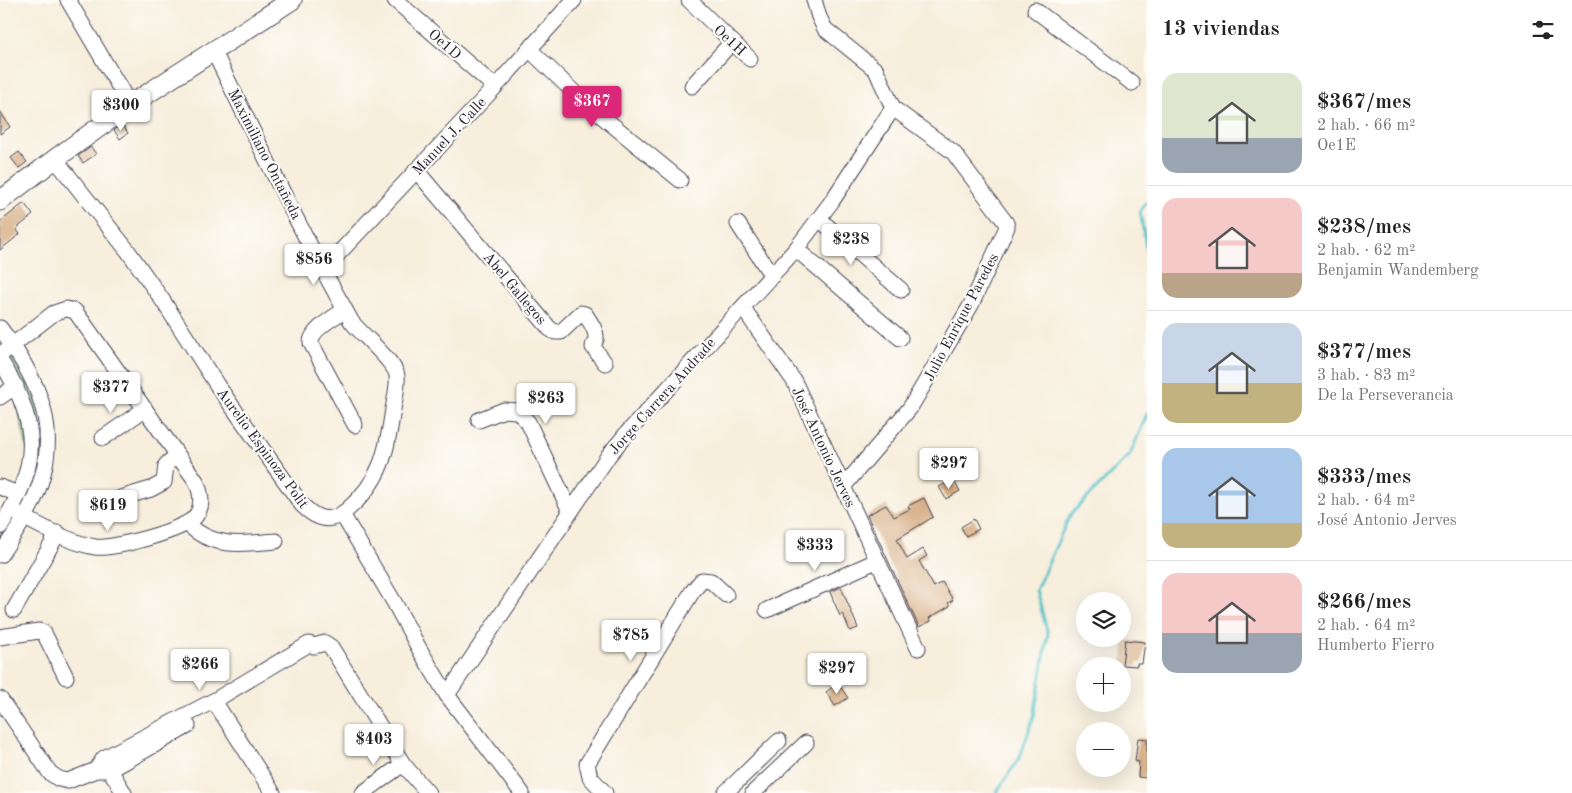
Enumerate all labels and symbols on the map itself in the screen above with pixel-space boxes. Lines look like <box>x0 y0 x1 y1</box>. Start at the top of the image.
street label: Oe1H <box>710 23 748 60</box>
street label: Oe1D <box>425 27 463 63</box>
pin: $367 <box>562 86 622 128</box>
street label: Maximiliano Ontañeda <box>224 87 303 223</box>
pin: $300 <box>91 90 151 132</box>
street label: Manuel J. Calle <box>410 95 490 179</box>
pin: $238 <box>821 224 881 266</box>
pin: $856 <box>284 244 344 286</box>
street label: Abel Gallegos <box>479 250 548 328</box>
street label: Julio Enrique Paredes <box>922 251 1002 384</box>
street label: Jorge Carrera Andrade <box>607 336 719 458</box>
pin: $377 <box>81 372 141 414</box>
pin: $263 <box>516 382 576 425</box>
street label: José Antonio Jerves <box>788 385 857 510</box>
street label: Aurelio Espinoza Polit <box>213 386 310 512</box>
pin: $297 <box>919 448 979 490</box>
pin: $619 <box>78 490 138 532</box>
pin: $333 <box>785 530 845 572</box>
pin: $785 <box>601 620 661 662</box>
pin: $266 <box>170 648 230 691</box>
pin: $297 <box>807 652 867 695</box>
pin: $403 <box>344 724 404 766</box>

